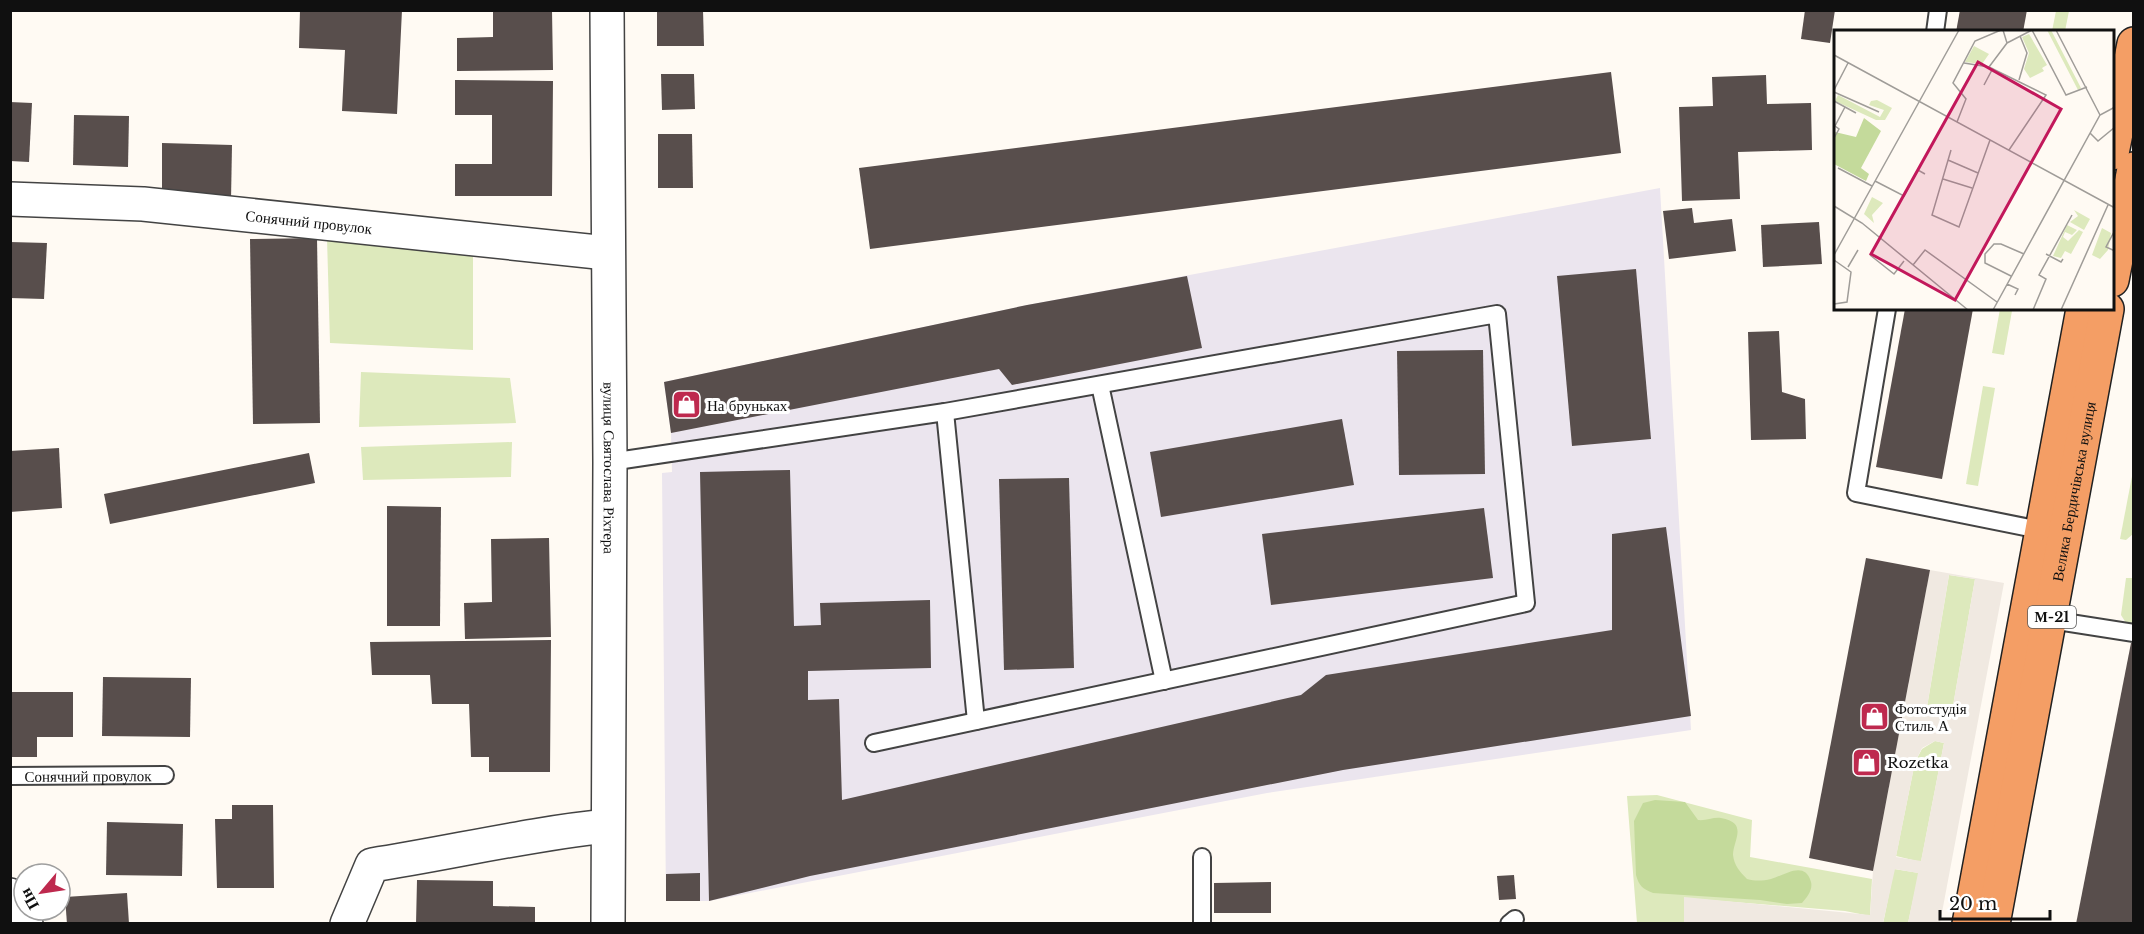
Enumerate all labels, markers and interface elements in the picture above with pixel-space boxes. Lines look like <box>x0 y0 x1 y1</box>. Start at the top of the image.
inset map <box>1834 30 2114 310</box>
street label: Сонячний провулок <box>245 205 374 238</box>
street label: вулиця Святослава Ріхтера <box>600 382 620 554</box>
shop icon: На бруньках <box>670 389 702 421</box>
place label: На бруньках <box>707 396 788 415</box>
street label: Велика Бердичівська вулиця <box>2047 400 2099 583</box>
road number: М-21 <box>2028 606 2076 628</box>
place label: Фотостудія Стиль А <box>1895 699 1967 735</box>
shop icon: Фотостудія Стиль А <box>1858 701 1890 733</box>
shop icon: Rozetka <box>1850 746 1882 778</box>
place label: Rozetka <box>1887 753 1949 772</box>
street label: Сонячний провулок <box>24 766 152 785</box>
north arrow <box>12 862 72 922</box>
scale bar <box>1940 883 2050 921</box>
text: Пн <box>15 885 43 914</box>
text: 20 m <box>1949 893 1997 915</box>

